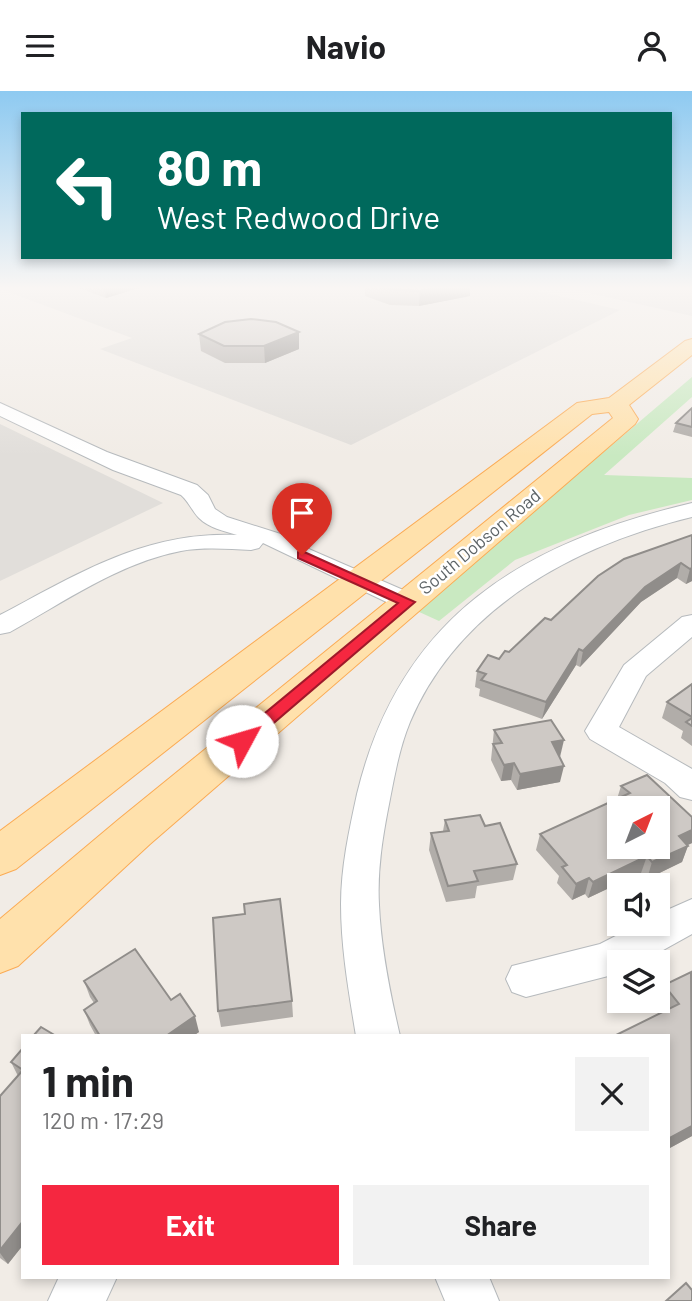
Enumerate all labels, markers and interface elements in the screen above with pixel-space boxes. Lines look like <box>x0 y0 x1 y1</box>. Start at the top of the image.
icon: menu <box>21 27 59 65</box>
text: Navio <box>306 27 386 65</box>
icon: person <box>633 27 671 65</box>
text: 80 m <box>157 137 262 196</box>
icon: left <box>42 140 133 231</box>
text: West Redwood Drive <box>157 197 440 235</box>
pin <box>272 483 332 555</box>
street label: South Dobson Road <box>414 484 545 599</box>
icon: arrive <box>283 494 321 532</box>
position arrow <box>205 704 279 778</box>
north arrow <box>607 796 670 859</box>
map controls <box>607 796 670 1013</box>
button: sound <box>607 873 670 936</box>
button: layers <box>607 950 670 1013</box>
text: 1 min <box>42 1055 134 1105</box>
button: close <box>575 1057 649 1131</box>
text: 120 m · 17:29 <box>42 1106 164 1134</box>
button: Exit <box>42 1185 339 1265</box>
button: Share <box>353 1185 649 1265</box>

